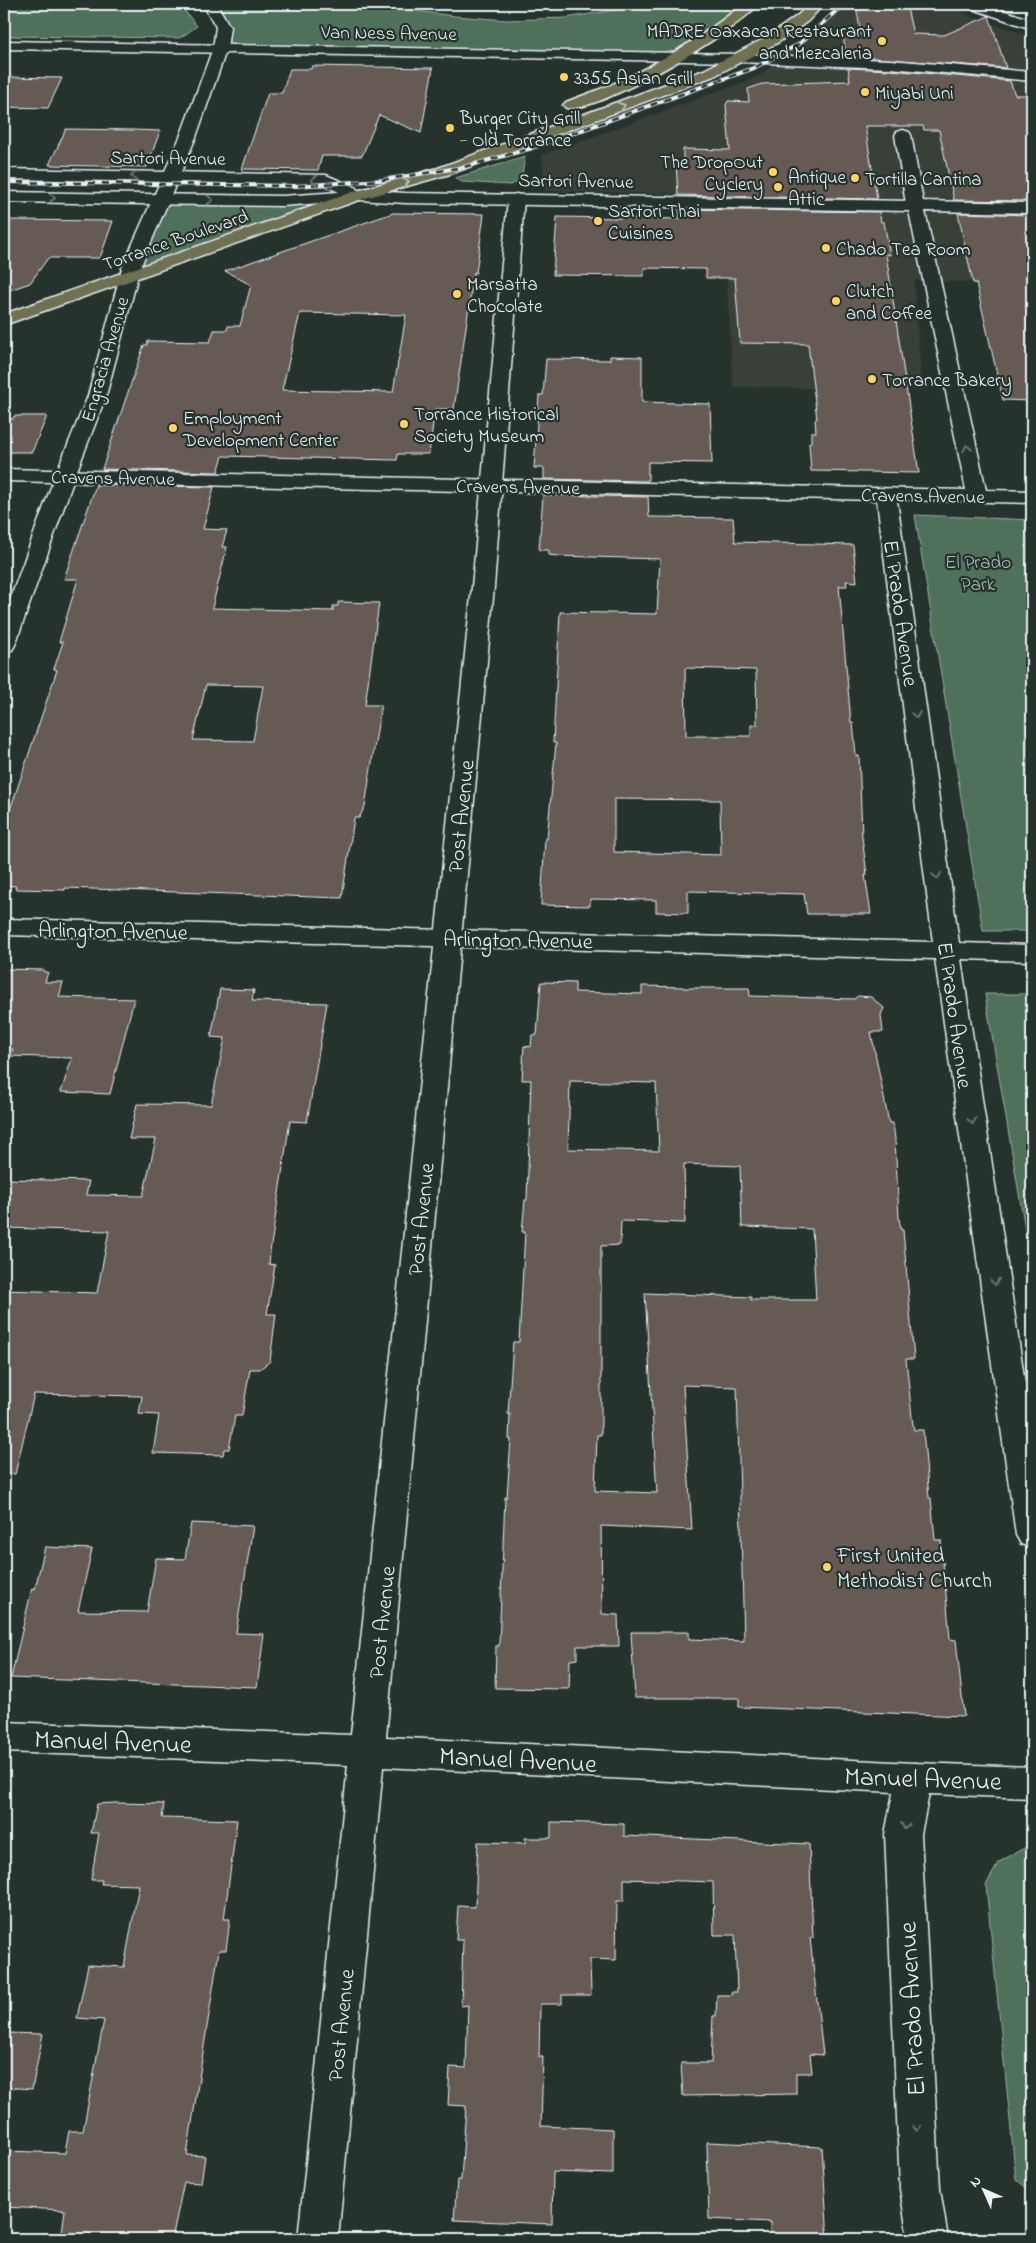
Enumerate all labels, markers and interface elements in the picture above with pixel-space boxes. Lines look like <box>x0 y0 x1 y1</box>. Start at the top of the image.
place label: MADRE Oaxacan Restaurant and Mezcaleria <box>647 19 873 68</box>
street label: Van Ness Avenue <box>320 20 457 49</box>
marker: MADRE Oaxacan Restaurant and Mezcaleria <box>876 35 888 47</box>
place label: 3355 Asian Grill <box>574 66 693 93</box>
marker: 3355 Asian Grill <box>558 71 570 83</box>
place label: Miyabi Uni <box>875 81 954 109</box>
marker: Miyabi Uni <box>859 86 871 98</box>
one-way arrow <box>617 102 626 112</box>
place label: Burger City Grill - Old Torrance <box>459 106 580 155</box>
marker: Burger City Grill - Old Torrance <box>444 122 456 134</box>
street label: Sartori Avenue <box>110 145 226 174</box>
place label: The DropOut Cyclery <box>660 150 764 200</box>
place label: Antique Attic <box>788 165 847 214</box>
marker: The DropOut Cyclery <box>767 166 779 178</box>
place label: Tortilla Cantina <box>865 167 982 194</box>
street label: Sartori Avenue <box>518 168 634 197</box>
one-way arrow <box>130 171 138 181</box>
marker: Tortilla Cantina <box>849 172 861 184</box>
one-way arrow <box>310 174 318 185</box>
one-way arrow <box>402 177 410 188</box>
marker: Antique Attic <box>772 181 784 193</box>
one-way arrow <box>49 193 57 203</box>
one-way arrow <box>207 195 215 205</box>
place label: Sartori Thai Cuisines <box>608 199 700 248</box>
street label: Torrance Boulevard <box>99 204 253 279</box>
marker: Sartori Thai Cuisines <box>592 215 604 227</box>
place label: Chado Tea Room <box>836 237 970 264</box>
marker: Chado Tea Room <box>820 242 832 254</box>
place label: Marsatta Chocolate <box>467 272 543 321</box>
place label: Clutch and Coffee <box>846 279 933 328</box>
marker: Marsatta Chocolate <box>451 288 463 300</box>
street label: Engracia Avenue <box>76 293 139 426</box>
marker: Clutch and Coffee <box>830 295 842 307</box>
place label: Torrance Bakery <box>882 368 1011 396</box>
marker: Torrance Bakery <box>866 373 878 385</box>
place label: Torrance Historical Society Museum <box>414 402 559 452</box>
place label: Employment Development Center <box>182 406 338 455</box>
marker: Torrance Historical Society Museum <box>398 418 410 430</box>
marker: Employment Development Center <box>167 422 179 434</box>
one-way arrow <box>962 444 973 453</box>
street label: Cravens Avenue <box>51 465 175 494</box>
street label: Cravens Avenue <box>456 474 580 503</box>
street label: Cravens Avenue <box>861 483 985 512</box>
street label: El Prado Avenue <box>873 538 925 689</box>
park label: El Prado Park <box>945 550 1011 599</box>
one-way arrow <box>910 712 921 720</box>
street label: Post Avenue <box>441 758 485 874</box>
one-way arrow <box>931 873 942 881</box>
street label: Arlington Avenue <box>38 916 188 951</box>
street label: Arlington Avenue <box>443 925 593 960</box>
street label: El Prado Avenue <box>927 940 979 1091</box>
one-way arrow <box>966 1118 977 1126</box>
street label: Post Avenue <box>401 1161 445 1277</box>
one-way arrow <box>990 1278 1000 1287</box>
place label: First United Methodist Church <box>836 1541 992 1598</box>
marker: First United Methodist Church <box>821 1561 833 1573</box>
street label: Post Avenue <box>362 1564 406 1680</box>
street label: Manuel Avenue <box>33 1722 193 1766</box>
street label: Manuel Avenue <box>438 1739 598 1785</box>
street label: Manuel Avenue <box>843 1759 1003 1803</box>
one-way arrow <box>900 1822 910 1830</box>
street label: El Prado Avenue <box>890 1920 938 2097</box>
street label: Post Avenue <box>321 1967 365 2083</box>
one-way arrow <box>911 2124 922 2132</box>
north arrow <box>958 2166 1008 2216</box>
text: N <box>965 2171 987 2193</box>

